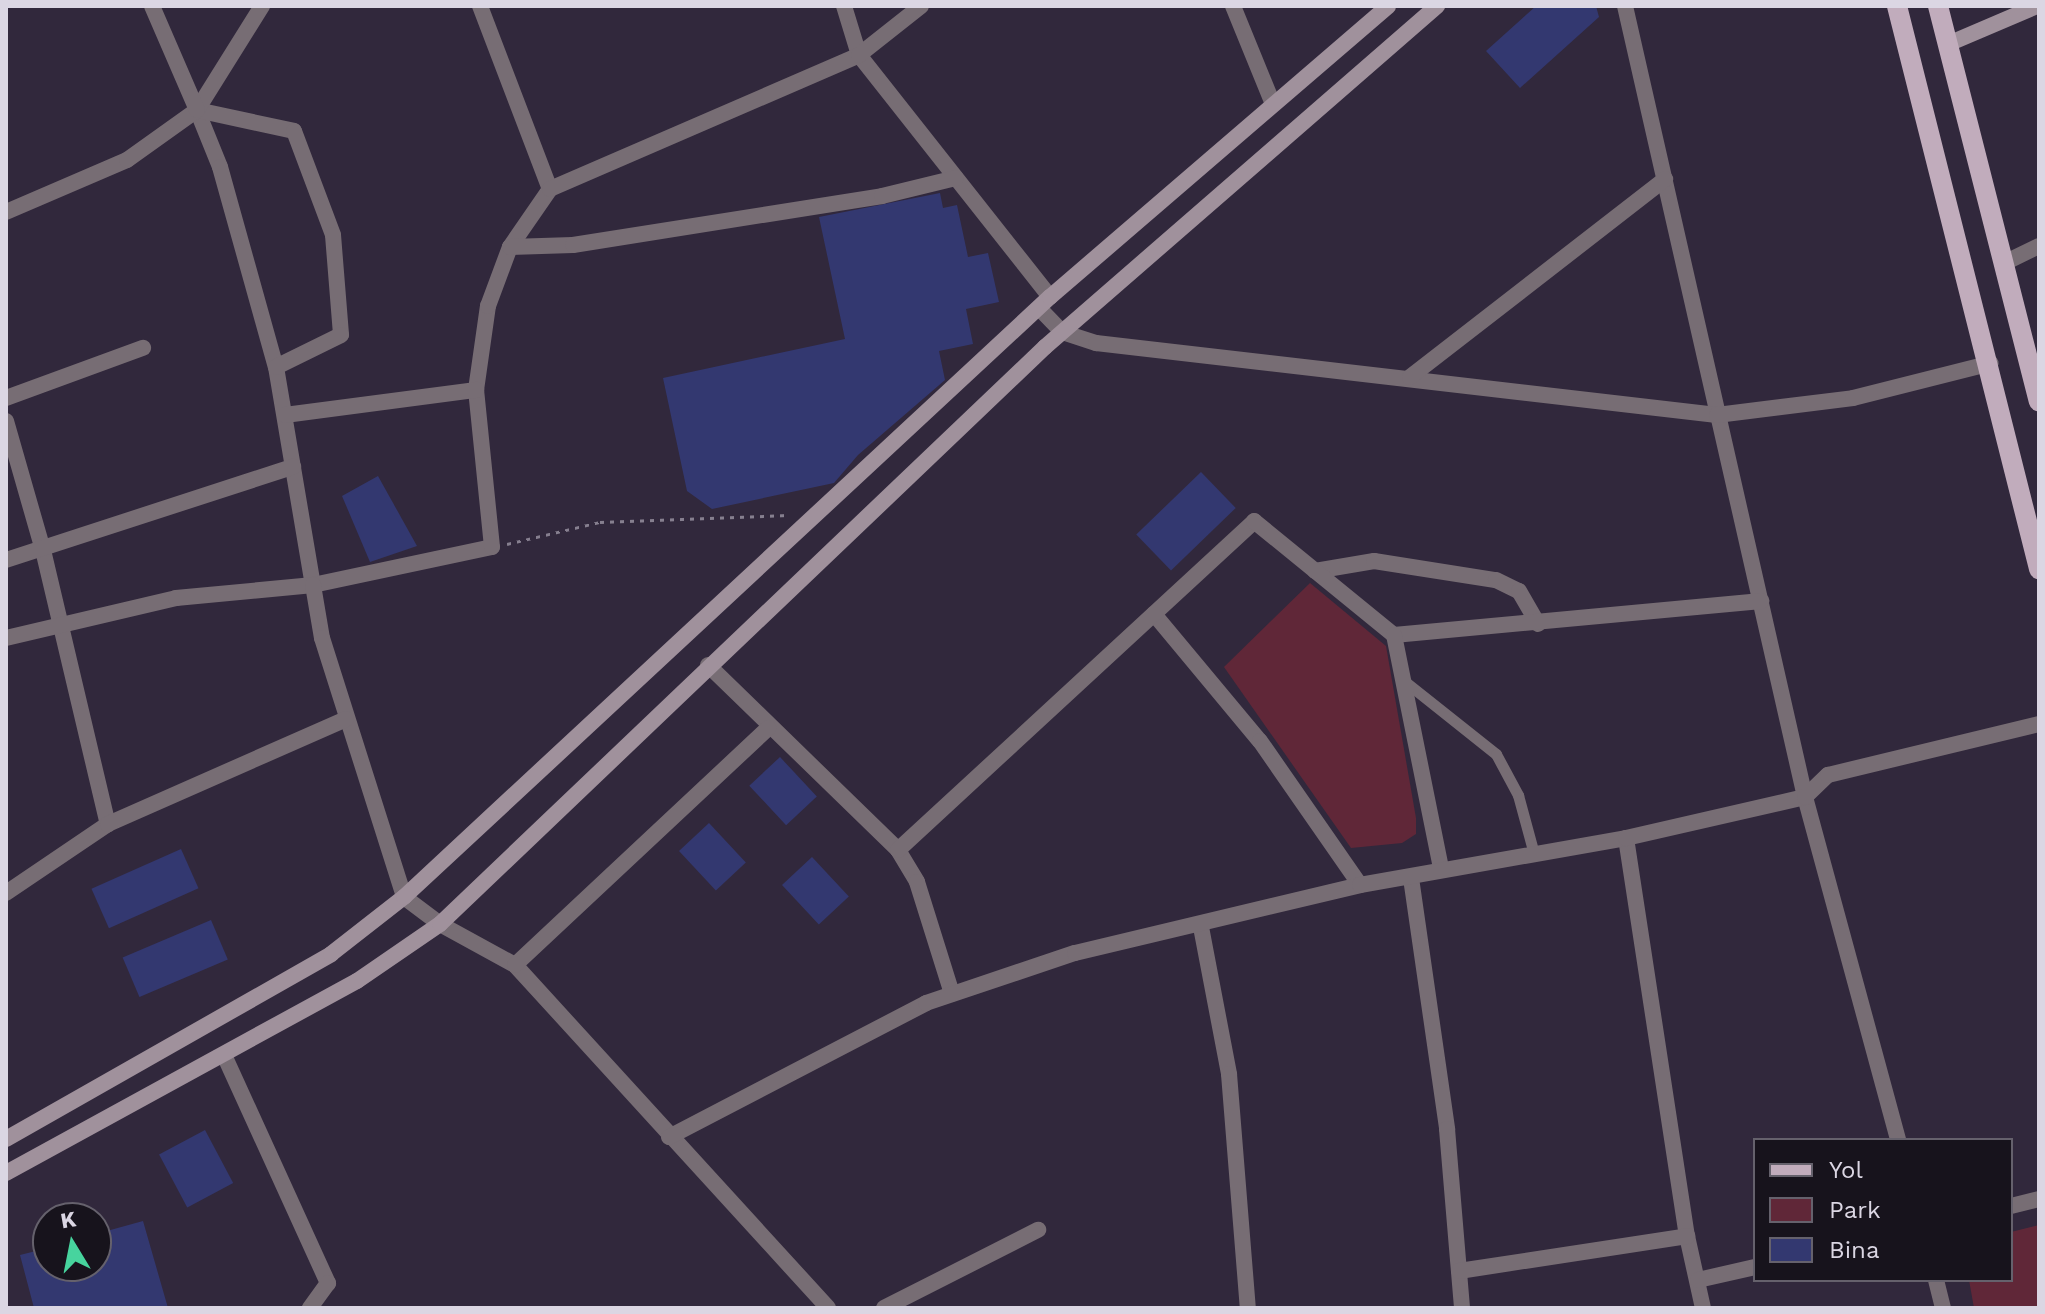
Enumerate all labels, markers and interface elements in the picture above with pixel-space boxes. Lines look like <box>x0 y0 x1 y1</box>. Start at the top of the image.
legend <box>1753 1138 2013 1282</box>
text: Yol <box>1829 1156 1863 1184</box>
text: Park <box>1829 1196 1881 1224</box>
north arrow <box>32 1202 112 1282</box>
text: K <box>58 1206 78 1233</box>
text: Bina <box>1829 1236 1880 1264</box>

